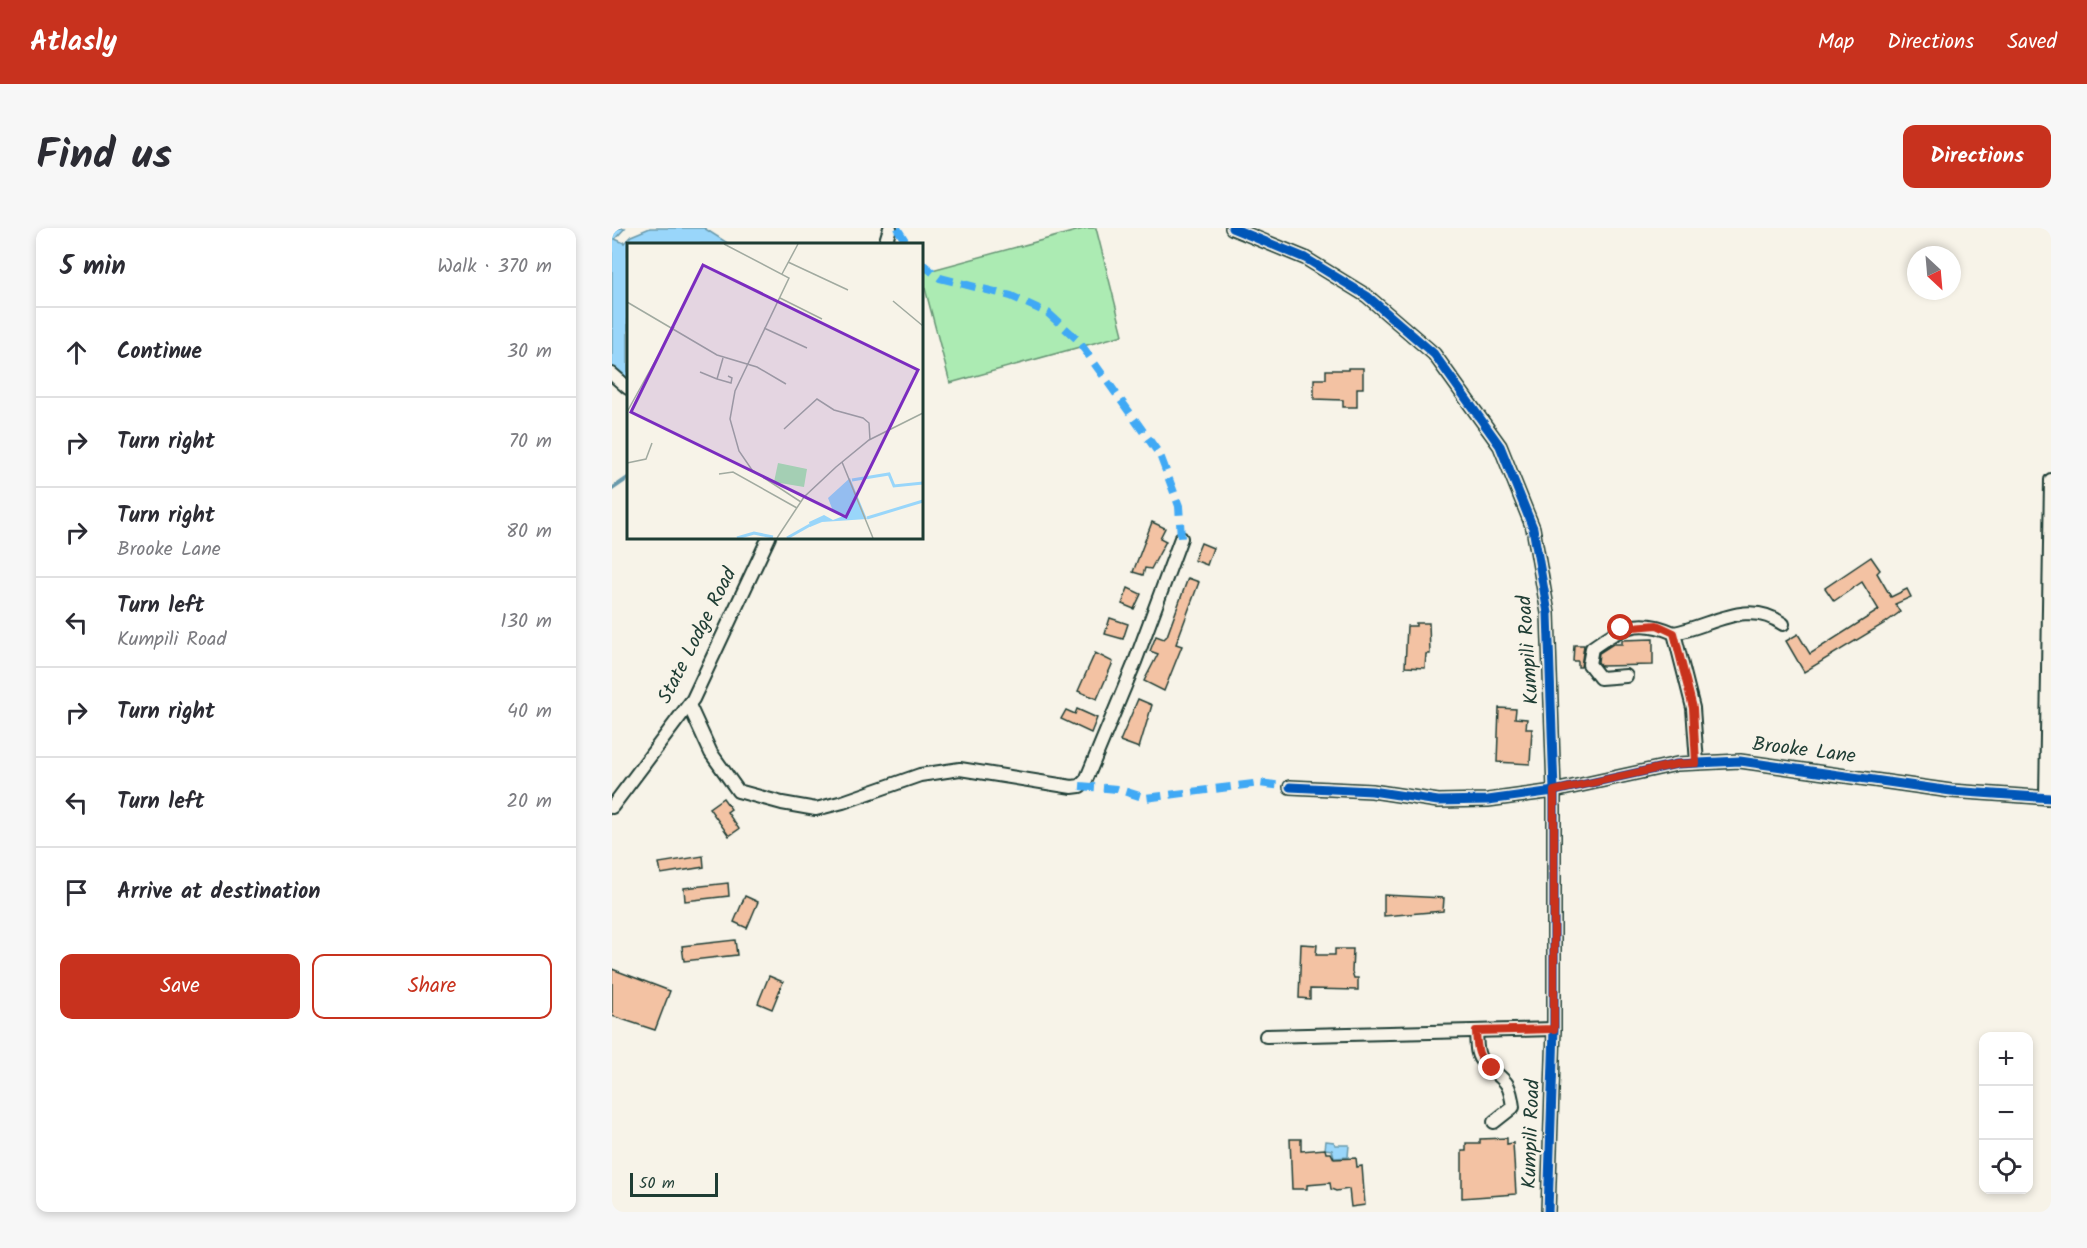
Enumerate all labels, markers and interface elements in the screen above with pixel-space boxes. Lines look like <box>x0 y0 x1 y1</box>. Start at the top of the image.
text: Atlasly <box>30 20 117 65</box>
text: Map <box>1818 26 1854 59</box>
text: Directions <box>1887 26 1974 59</box>
text: Saved <box>2007 26 2057 59</box>
text: Find us <box>36 123 172 190</box>
button: Directions <box>1903 125 2051 188</box>
inset map <box>627 243 922 538</box>
text: 5 min <box>60 246 126 288</box>
north arrow <box>1907 246 1961 300</box>
text: Walk · 370 m <box>437 251 552 283</box>
text: Continue <box>117 335 202 370</box>
icon: ahead <box>60 336 93 369</box>
text: 30 m <box>507 336 552 368</box>
text: Turn right <box>117 425 215 460</box>
icon: right <box>60 426 93 459</box>
text: 70 m <box>509 426 552 458</box>
text: Turn right <box>117 499 215 534</box>
icon: right <box>60 516 93 549</box>
text: 80 m <box>506 516 552 548</box>
text: Brooke Lane <box>117 534 221 566</box>
street label: State Lodge Road <box>650 561 747 710</box>
text: Turn left <box>117 589 204 624</box>
street label: Kumpili Road <box>1509 593 1549 706</box>
icon: left <box>60 606 93 639</box>
text: 130 m <box>500 606 552 638</box>
route start <box>1607 614 1633 640</box>
text: Kumpili Road <box>117 624 226 656</box>
text: Turn right <box>117 695 215 730</box>
icon: right <box>60 696 93 729</box>
text: 40 m <box>507 696 552 728</box>
street label: Brooke Lane <box>1751 729 1857 773</box>
text: Turn left <box>117 785 204 820</box>
icon: left <box>60 786 93 819</box>
text: 20 m <box>506 786 552 818</box>
text: Arrive at destination <box>117 875 320 910</box>
icon: arrive <box>60 876 93 909</box>
button: Save <box>60 954 300 1019</box>
button: Share <box>312 954 552 1019</box>
map controls <box>1979 1032 2033 1194</box>
button: + <box>1979 1032 2033 1086</box>
route end <box>1478 1054 1504 1080</box>
street label: Kumpili Road <box>1514 1078 1550 1189</box>
button: − <box>1979 1086 2033 1140</box>
button: locate <box>1979 1140 2033 1194</box>
scale bar <box>630 1170 718 1198</box>
text: 50 m <box>639 1171 675 1196</box>

